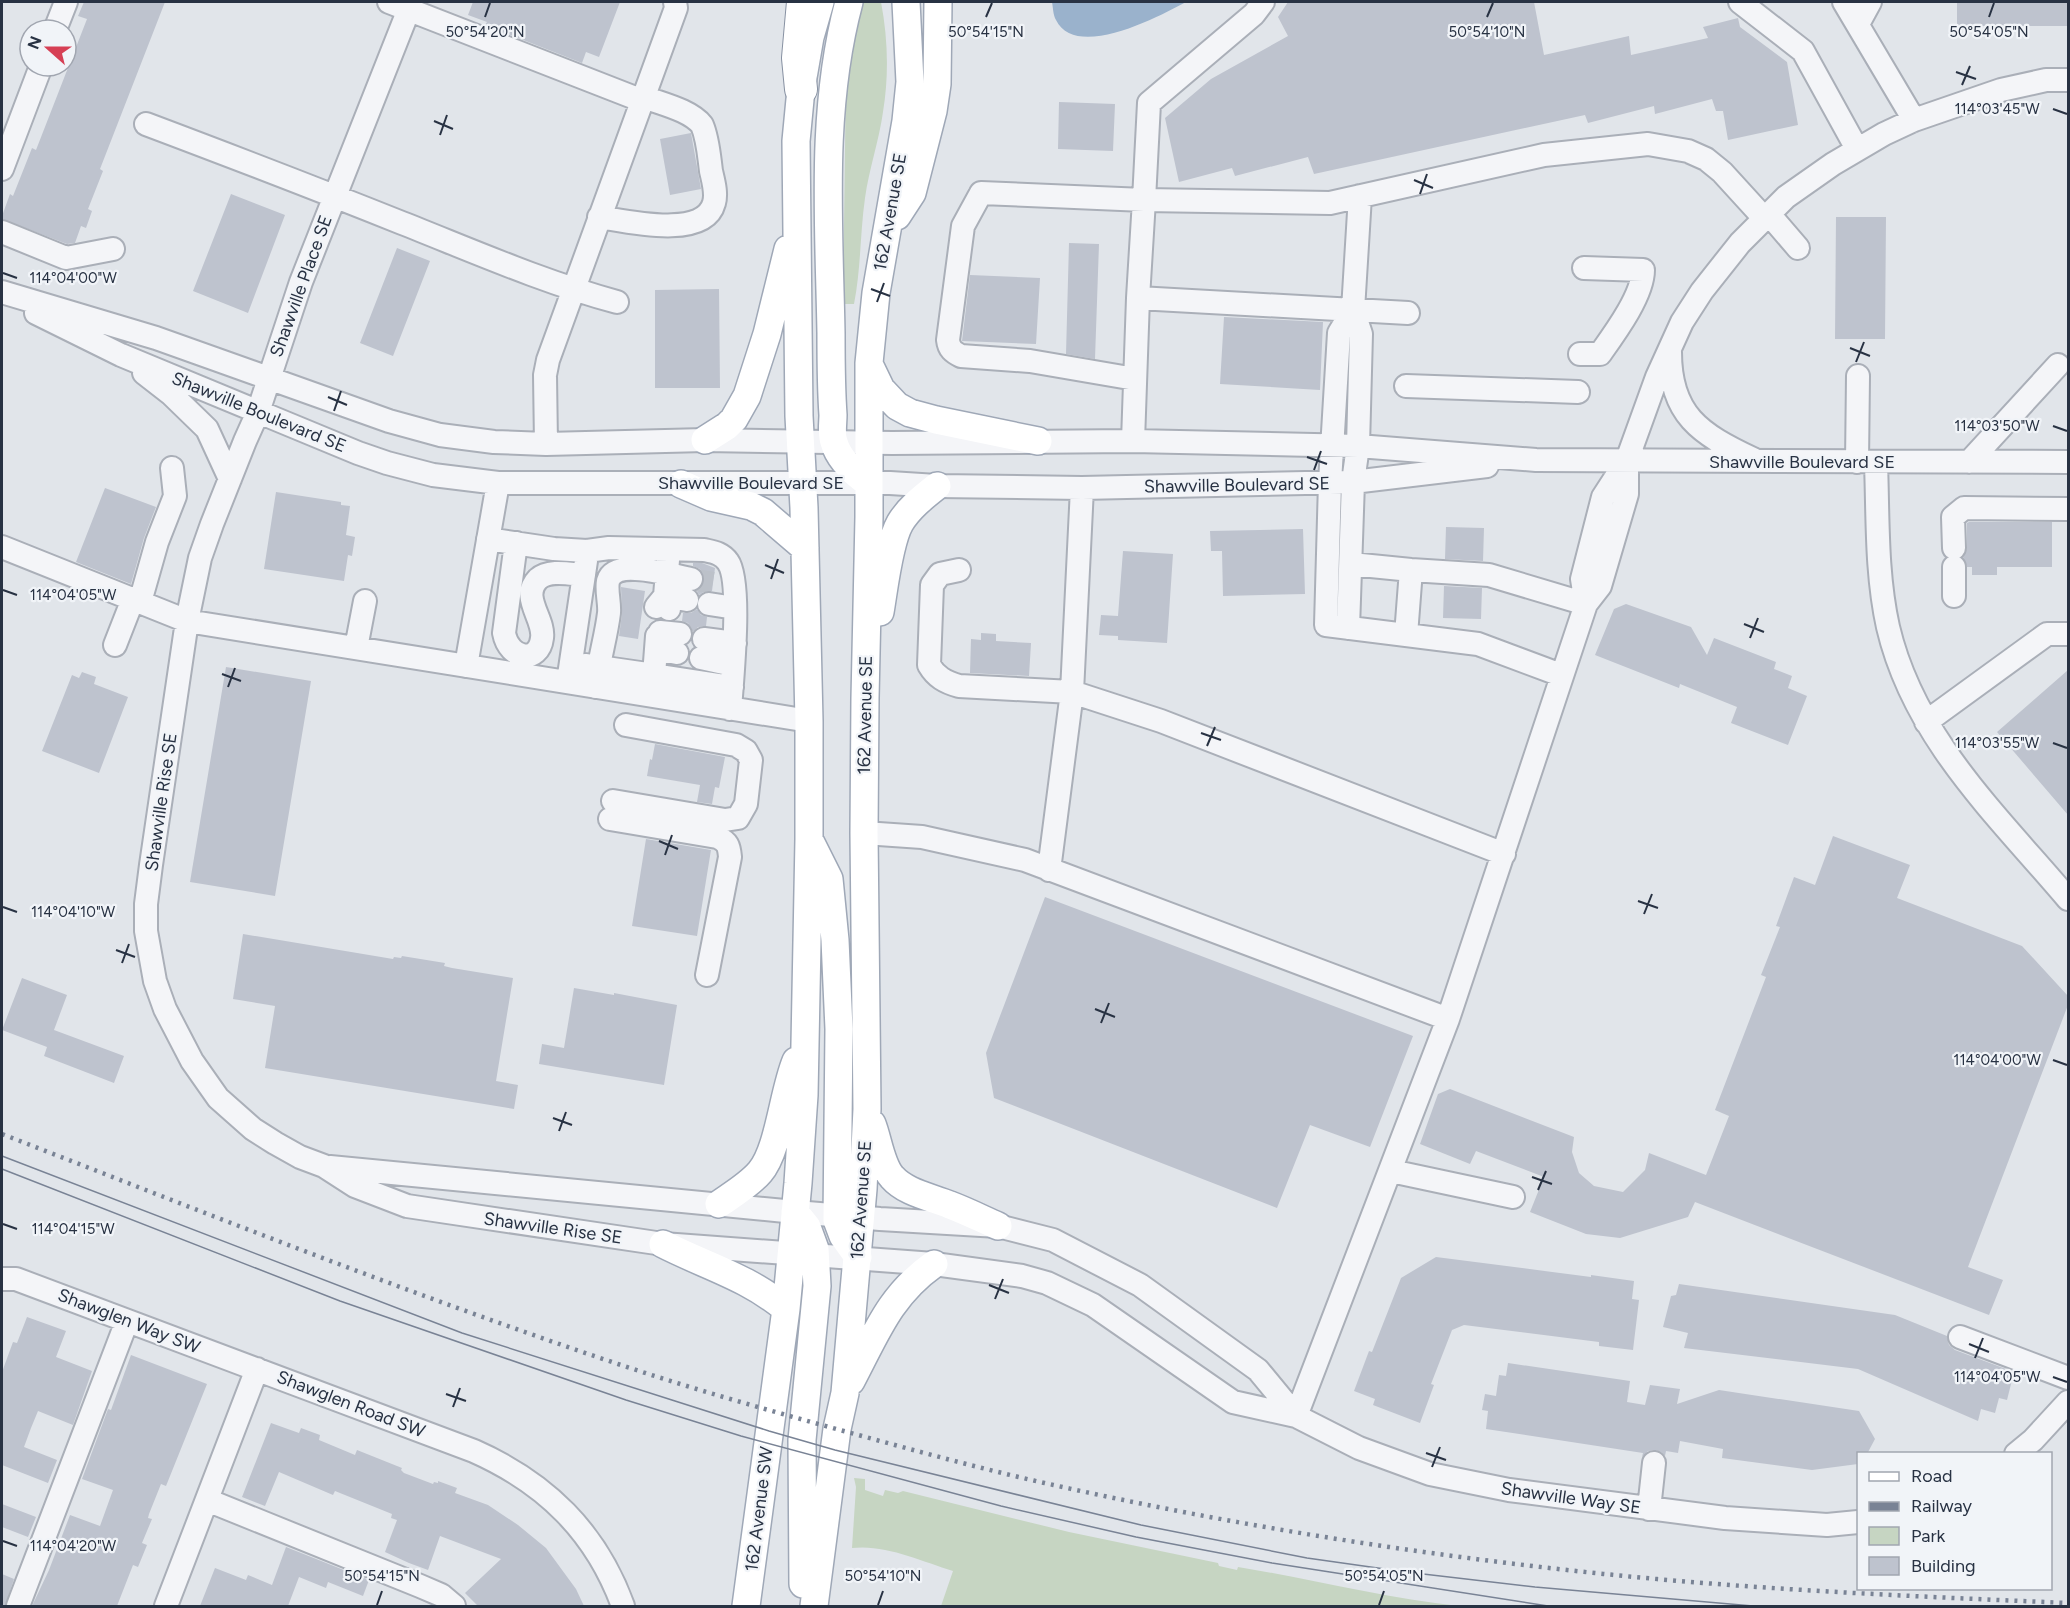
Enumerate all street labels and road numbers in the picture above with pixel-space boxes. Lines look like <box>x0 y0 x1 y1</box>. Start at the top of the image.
street label: 162 Avenue SE <box>869 151 911 273</box>
street label: Shawville Place SE <box>265 212 337 360</box>
street label: Shawville Boulevard SE <box>169 367 349 457</box>
street label: Shawville Boulevard SE <box>1709 451 1895 473</box>
street label: Shawville Boulevard SE <box>658 472 844 494</box>
street label: Shawville Boulevard SE <box>1144 472 1330 498</box>
street label: 162 Avenue SE <box>853 655 877 775</box>
street label: Shawville Rise SE <box>140 731 182 873</box>
street label: 162 Avenue SE <box>846 1140 876 1260</box>
street label: Shawville Rise SE <box>482 1207 624 1249</box>
street label: Shawglen Way SW <box>55 1284 204 1359</box>
street label: Shawglen Road SW <box>274 1366 429 1443</box>
street label: 162 Avenue SW <box>740 1445 778 1573</box>
street label: Shawville Way SE <box>1500 1477 1642 1519</box>

